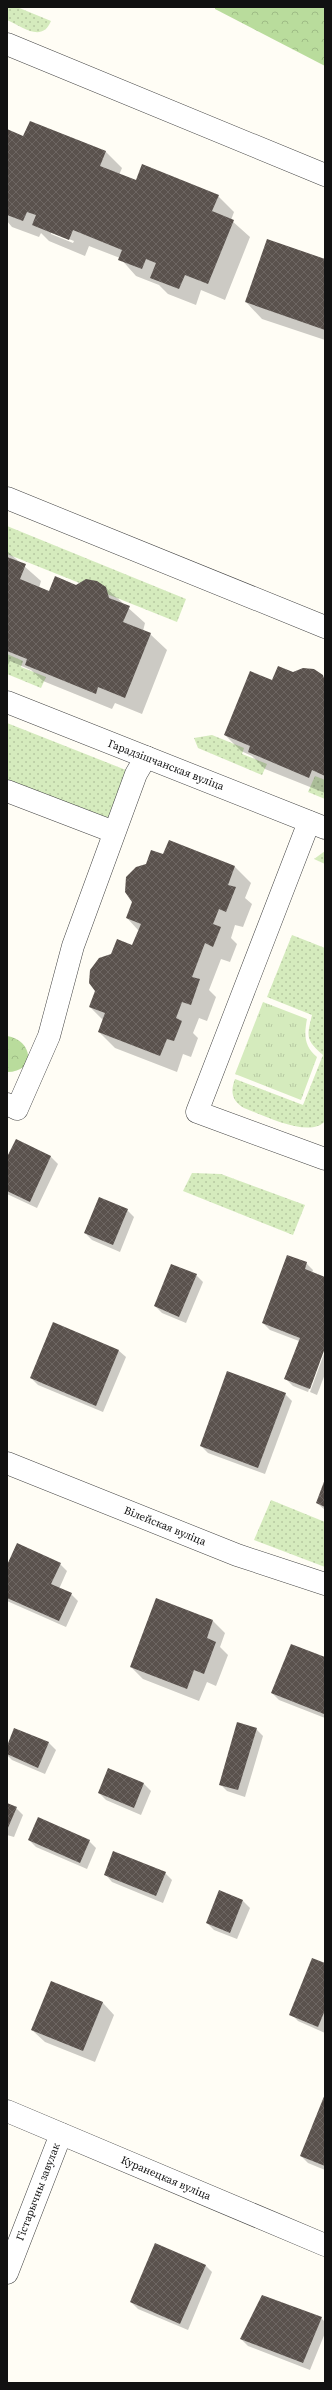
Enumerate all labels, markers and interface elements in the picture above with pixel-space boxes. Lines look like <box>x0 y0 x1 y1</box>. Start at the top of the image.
street label: Гарадзішчанская вуліца <box>106 736 227 794</box>
street label: Вілейская вуліца <box>122 1503 209 1549</box>
street label: Гістарычны завулак <box>12 2141 64 2243</box>
street label: Куранецкая вуліца <box>119 2152 214 2204</box>

